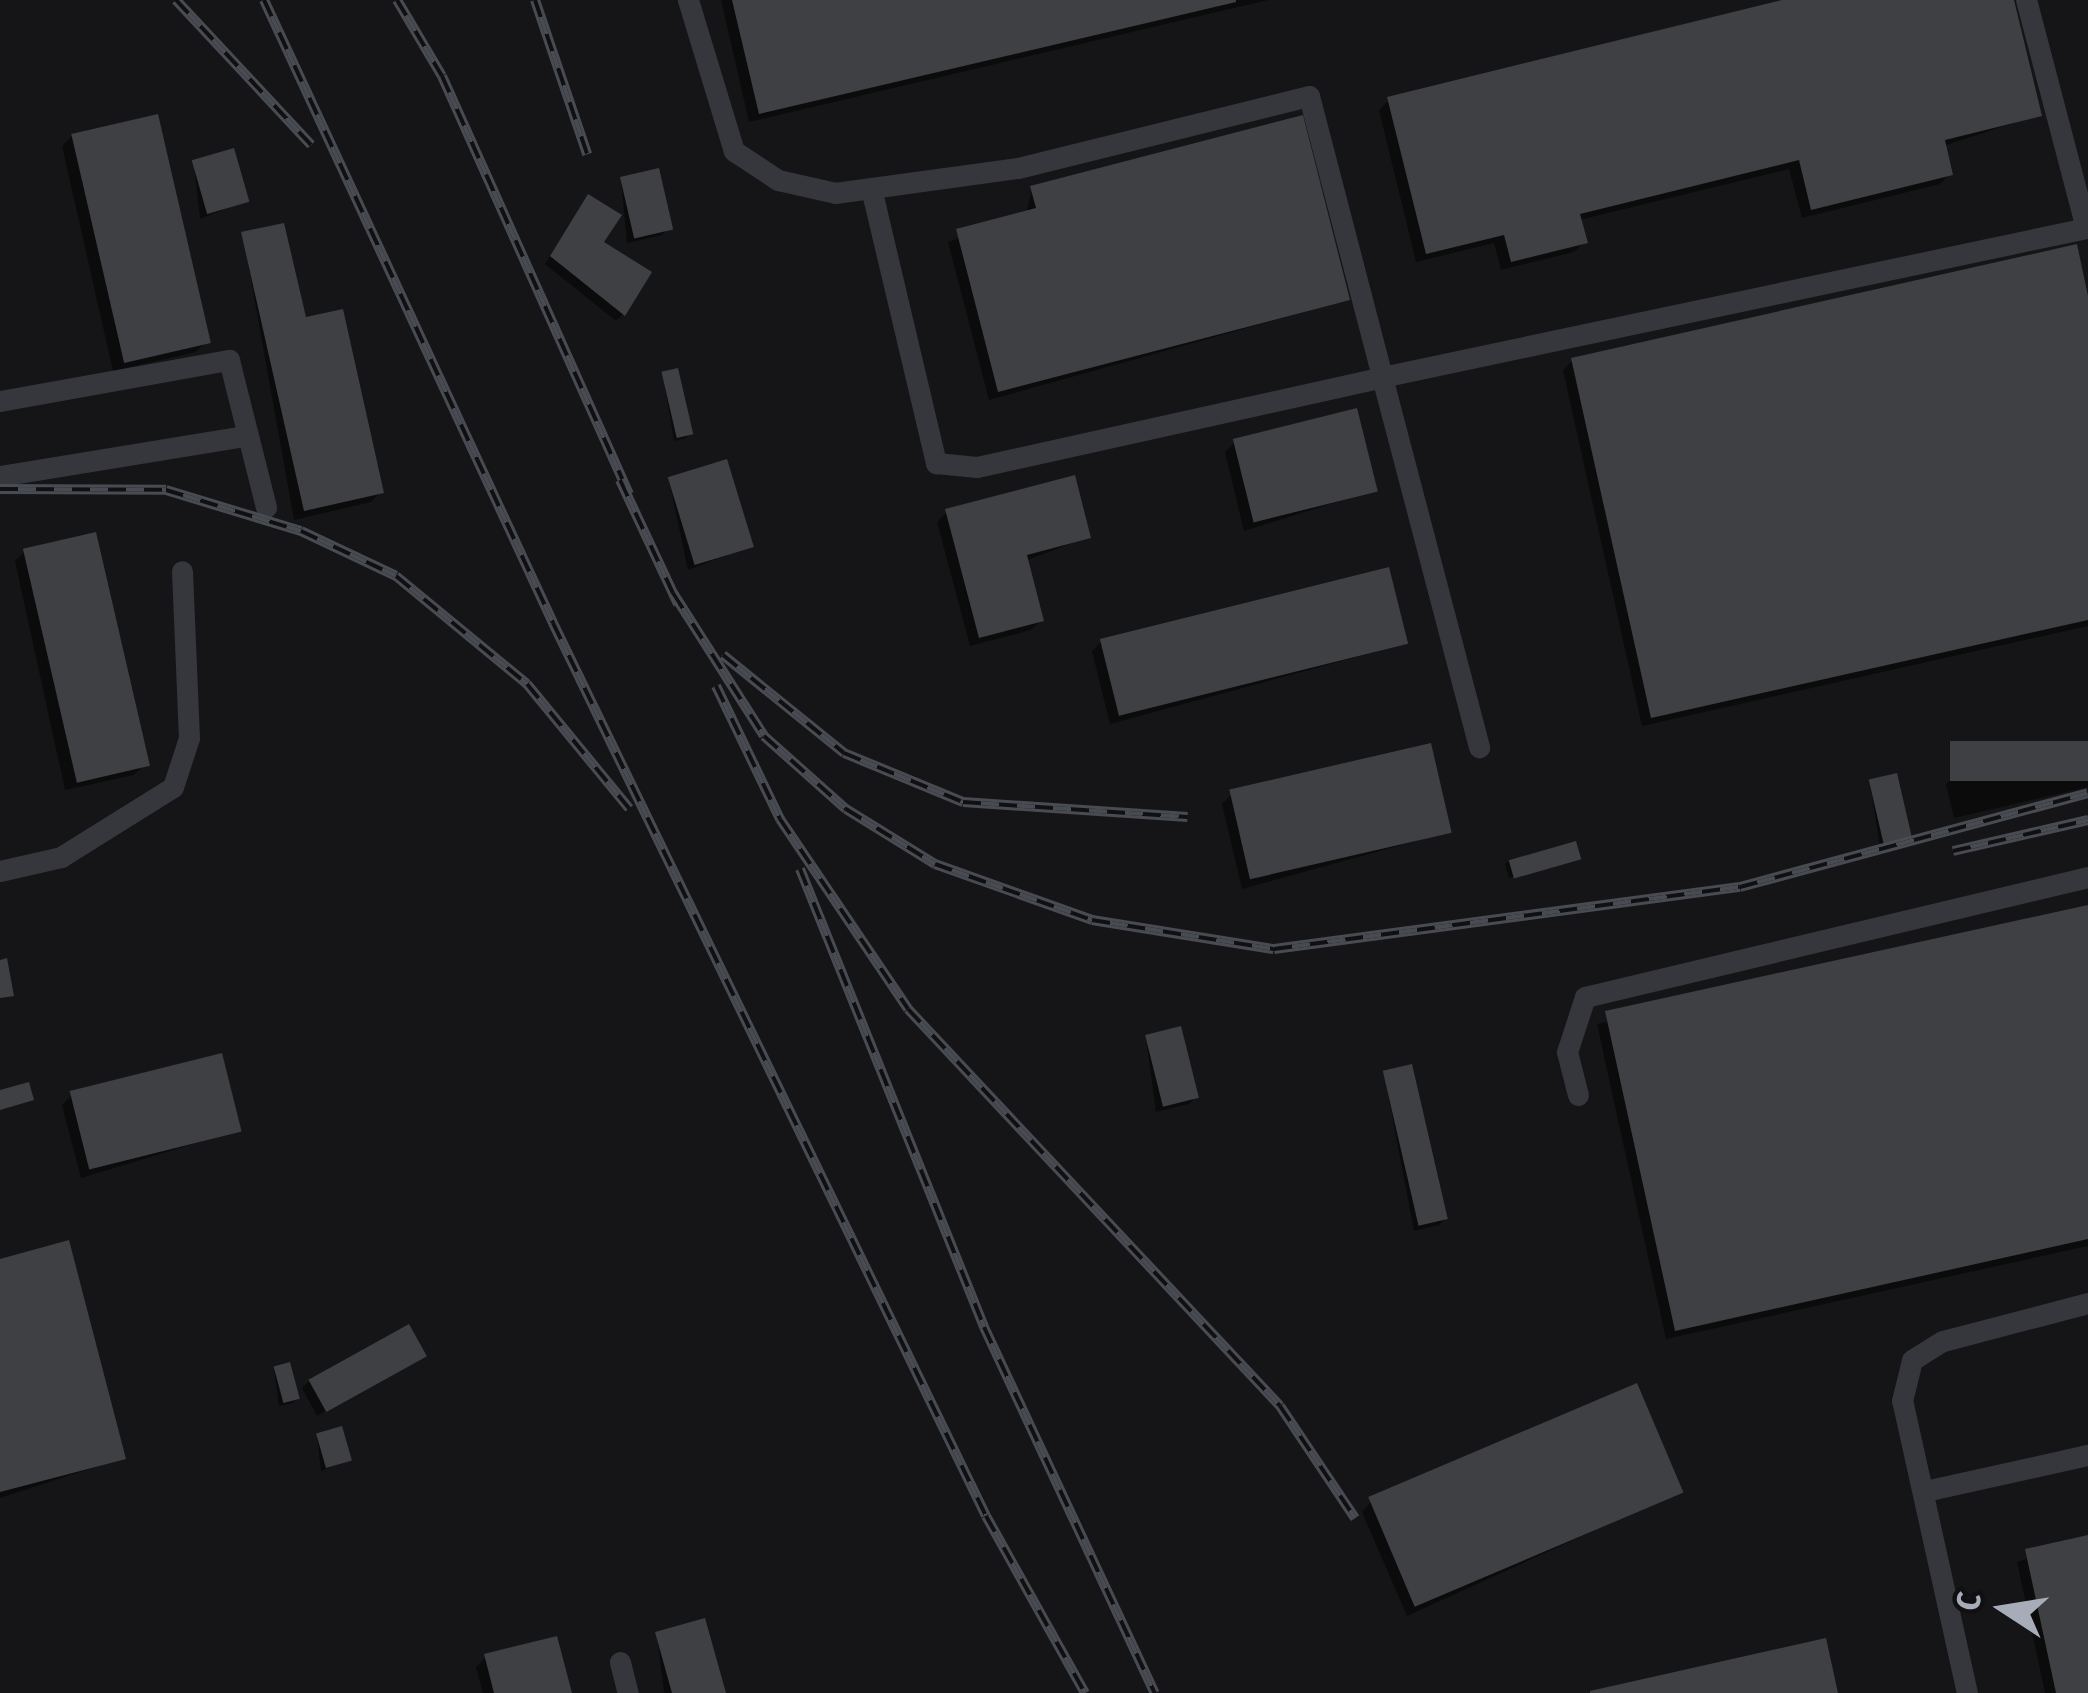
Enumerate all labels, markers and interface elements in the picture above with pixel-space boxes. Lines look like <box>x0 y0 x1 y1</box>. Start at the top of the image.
north arrow <box>1944 1549 2064 1669</box>
text: С <box>1947 1589 1990 1614</box>

